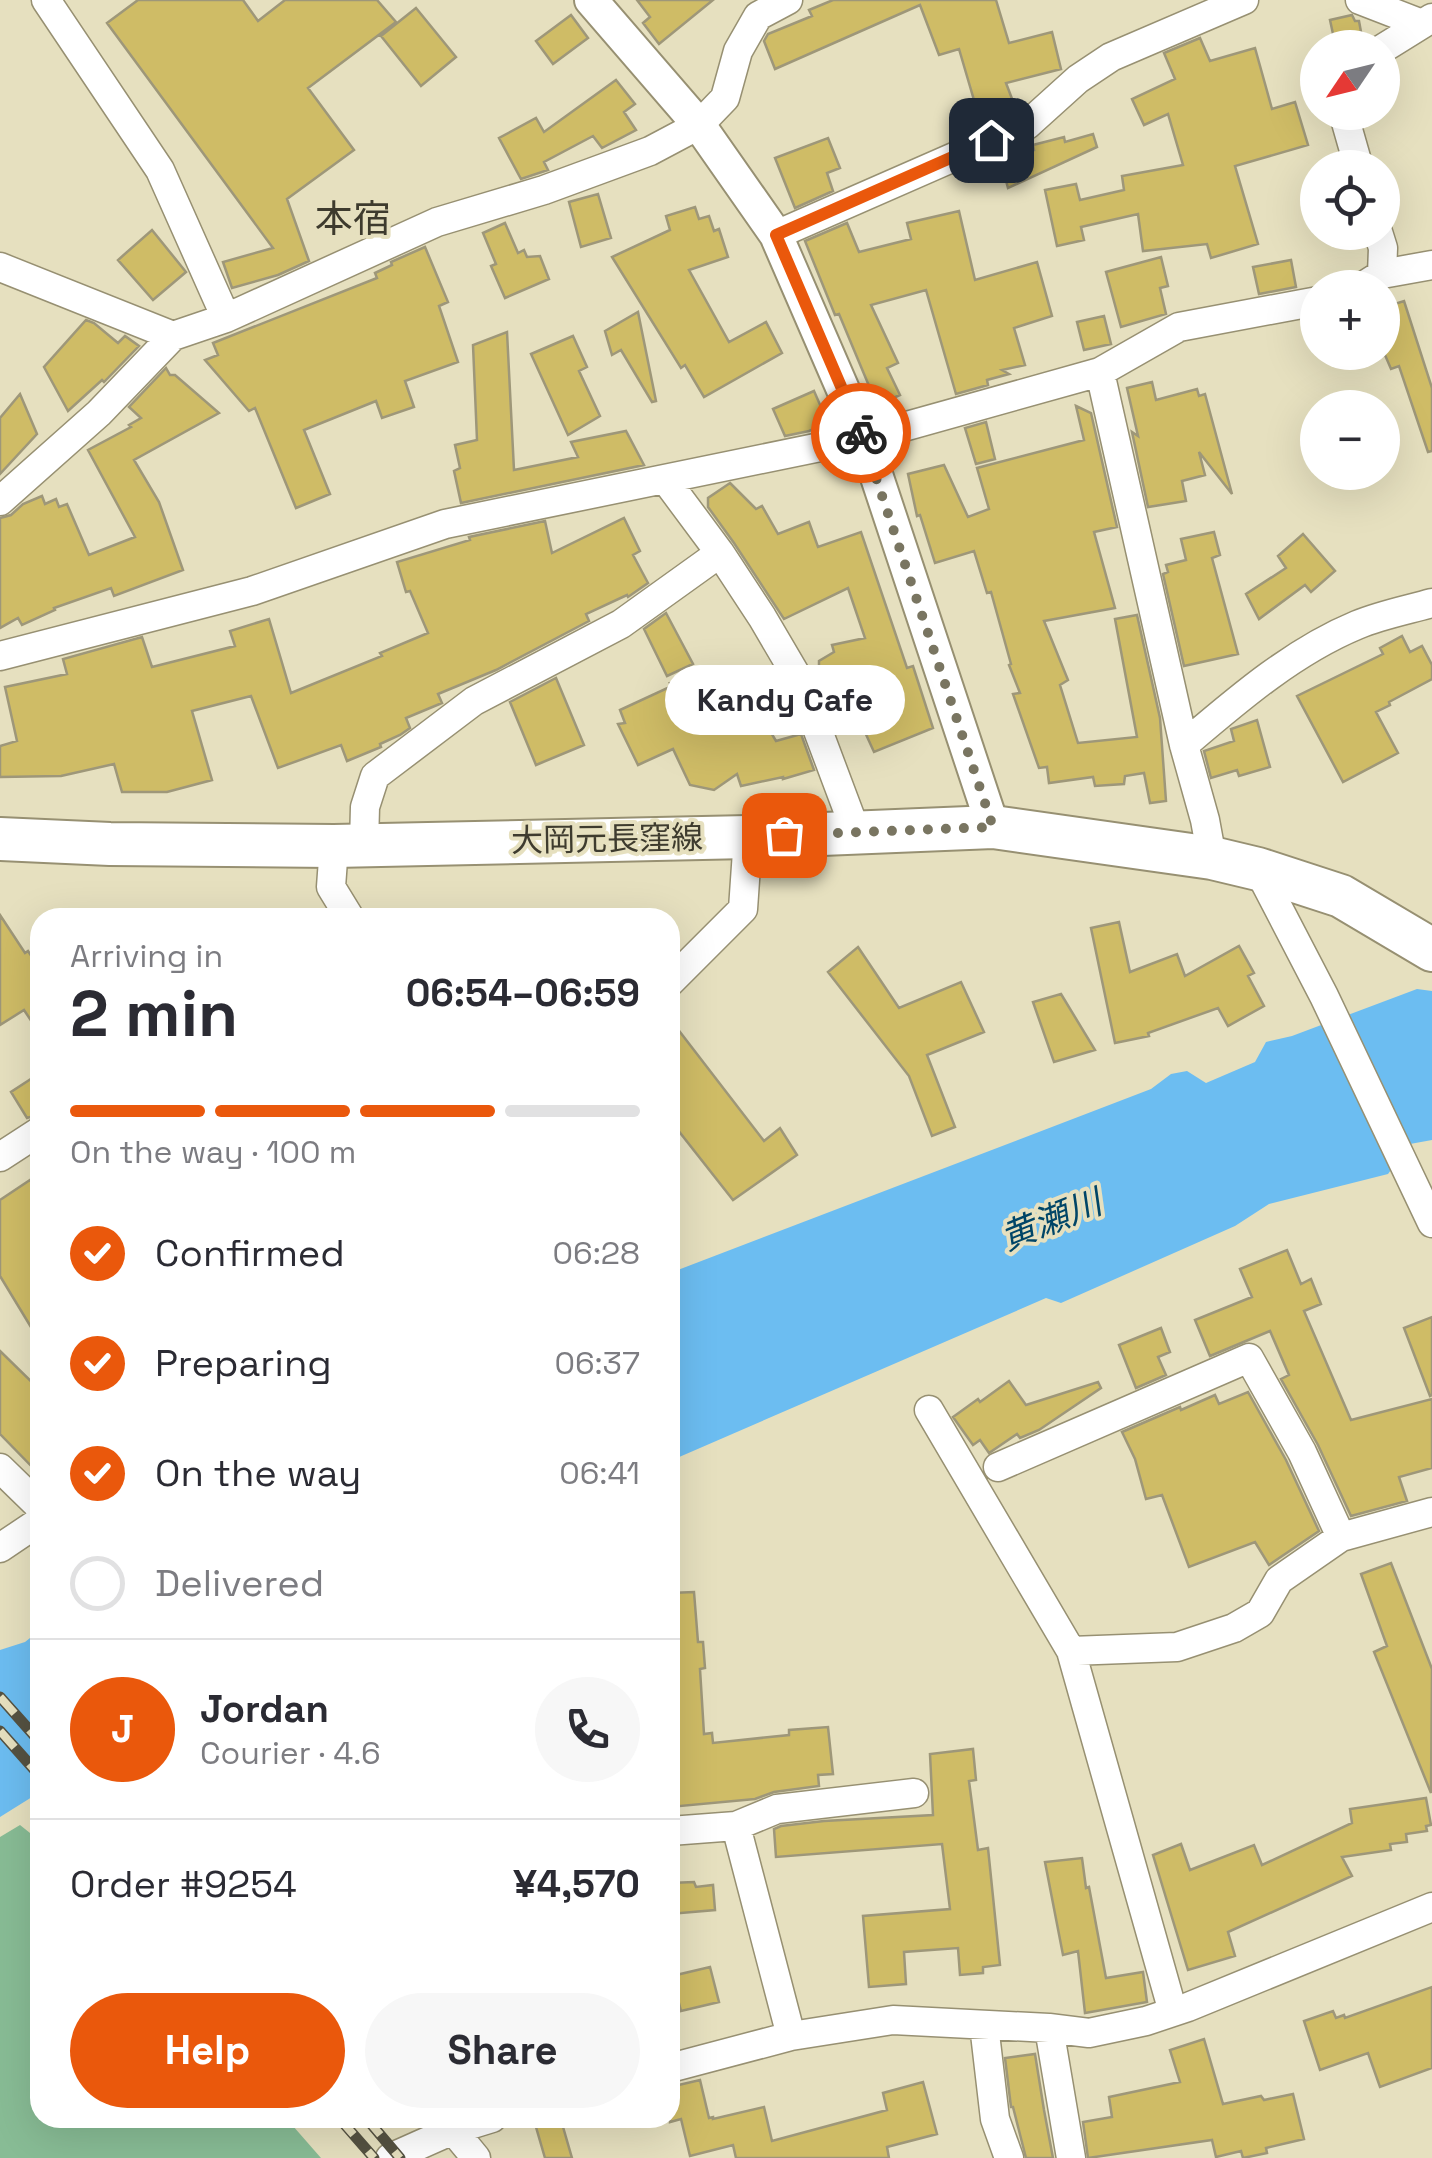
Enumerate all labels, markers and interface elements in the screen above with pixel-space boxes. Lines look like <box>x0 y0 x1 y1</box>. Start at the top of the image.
north arrow <box>1300 30 1400 130</box>
map controls <box>1300 30 1400 490</box>
pin <box>949 98 1034 183</box>
icon: home <box>964 113 1019 168</box>
button: locate <box>1300 150 1400 250</box>
district label: 本宿 <box>315 195 391 243</box>
button: + <box>1300 270 1400 370</box>
courier <box>811 383 911 483</box>
button: − <box>1300 390 1400 490</box>
icon: bike <box>834 406 889 461</box>
callout: Kandy Cafe <box>664 665 904 735</box>
text: Kandy Cafe <box>697 680 873 720</box>
pin <box>742 793 827 878</box>
icon: bag <box>757 808 812 863</box>
street label: 大岡元長窪線 <box>511 817 703 861</box>
text: Arriving in <box>70 936 223 976</box>
text: 06:54–06:59 <box>406 969 640 1017</box>
text: 2 min <box>70 972 238 1055</box>
text: On the way · 100 m <box>70 1132 356 1172</box>
water label: 黄瀬川 <box>994 1178 1112 1260</box>
icon: check <box>70 1226 125 1281</box>
text: Confirmed <box>155 1229 345 1277</box>
text: 06:28 <box>553 1233 640 1273</box>
icon: check <box>70 1336 125 1391</box>
text: Preparing <box>155 1339 332 1387</box>
text: 06:37 <box>554 1343 640 1383</box>
icon: check <box>70 1446 125 1501</box>
text: On the way <box>155 1449 361 1497</box>
text: 06:41 <box>559 1453 640 1493</box>
text: Delivered <box>155 1559 324 1607</box>
button: phone <box>535 1677 640 1782</box>
text: Jordan <box>200 1685 329 1733</box>
text: J <box>111 1705 134 1753</box>
text: Courier · 4.6 <box>200 1733 381 1773</box>
text: Order #9254 <box>70 1860 297 1908</box>
text: ¥4,570 <box>513 1860 640 1908</box>
button: Help <box>70 1993 345 2108</box>
button: Share <box>365 1993 640 2108</box>

